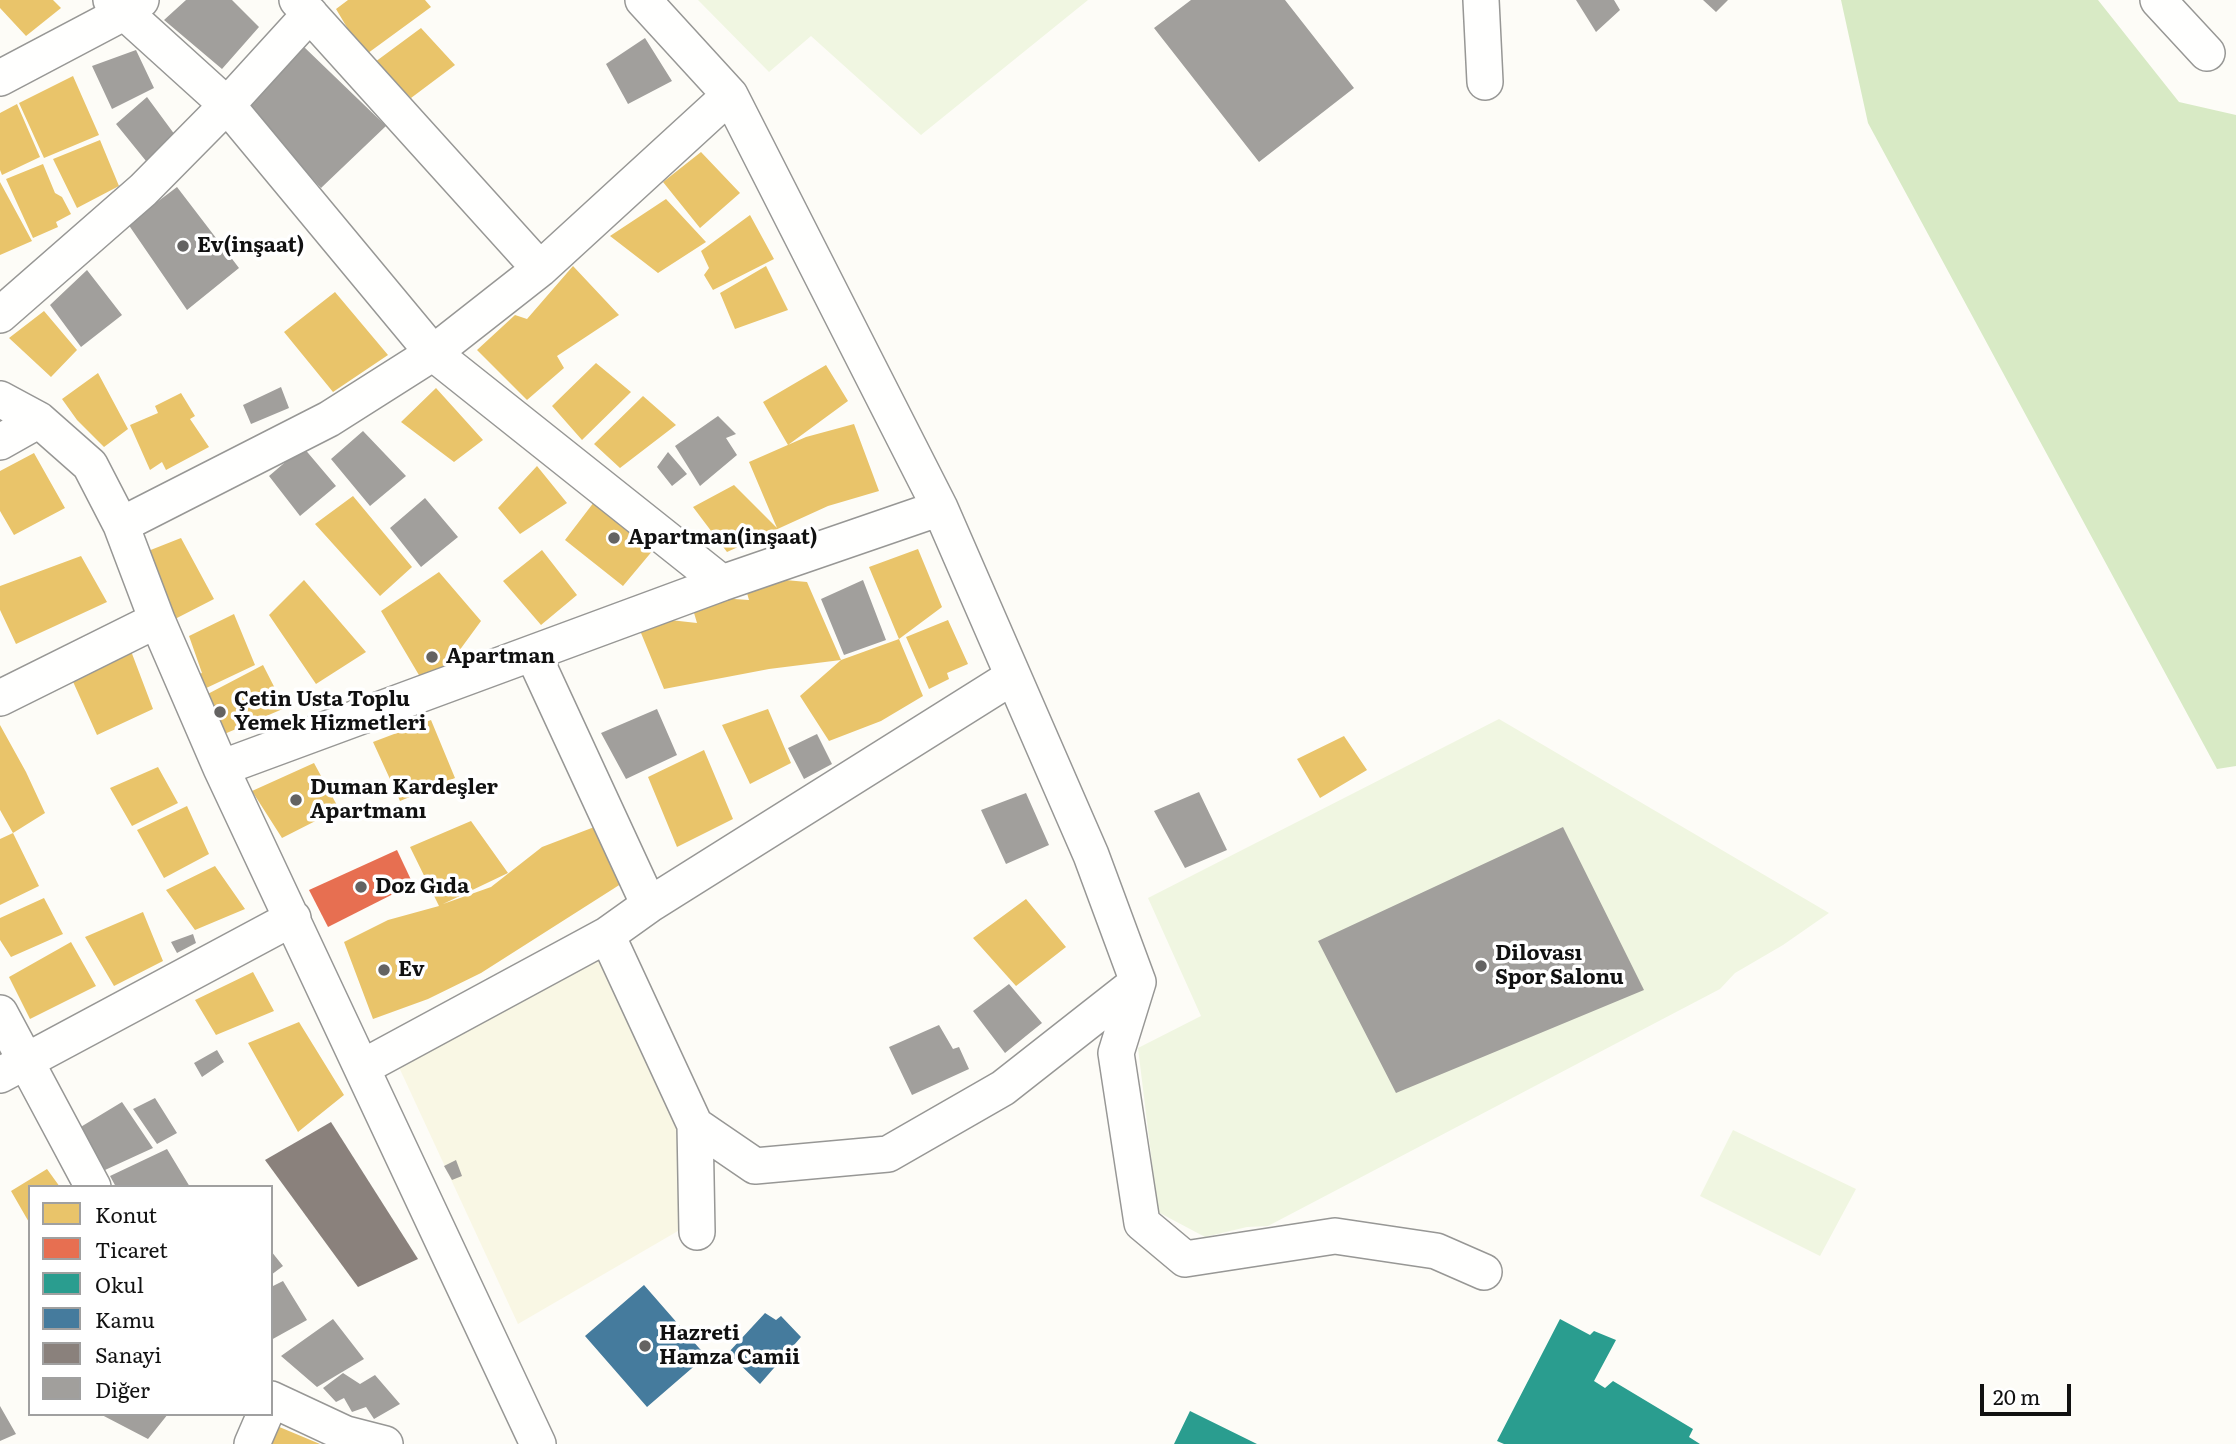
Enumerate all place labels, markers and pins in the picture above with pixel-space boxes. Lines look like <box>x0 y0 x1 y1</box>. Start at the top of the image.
place label: Ev(inşaat) <box>197 233 304 259</box>
marker: Ev(inşaat) <box>175 238 191 254</box>
place label: Apartman(inşaat) <box>628 525 818 551</box>
marker: Apartman(inşaat) <box>606 530 622 546</box>
place label: Apartman <box>446 644 555 670</box>
marker: Apartman <box>424 649 440 665</box>
place label: Çetin Usta Toplu Yemek Hizmetleri <box>234 687 426 737</box>
marker: Çetin Usta Toplu Yemek Hizmetleri <box>212 704 228 720</box>
place label: Duman Kardeşler Apartmanı <box>310 775 498 825</box>
marker: Duman Kardeşler Apartmanı <box>288 792 304 808</box>
place label: Doz Gıda <box>375 874 469 900</box>
marker: Doz Gıda <box>353 879 369 895</box>
place label: Dilovası Spor Salonu <box>1495 941 1624 991</box>
place label: Ev <box>398 957 425 983</box>
marker: Dilovası Spor Salonu <box>1473 958 1489 974</box>
marker: Ev <box>376 962 392 978</box>
place label: Hazreti Hamza Camii <box>659 1321 800 1371</box>
marker: Hazreti Hamza Camii <box>637 1338 653 1354</box>

